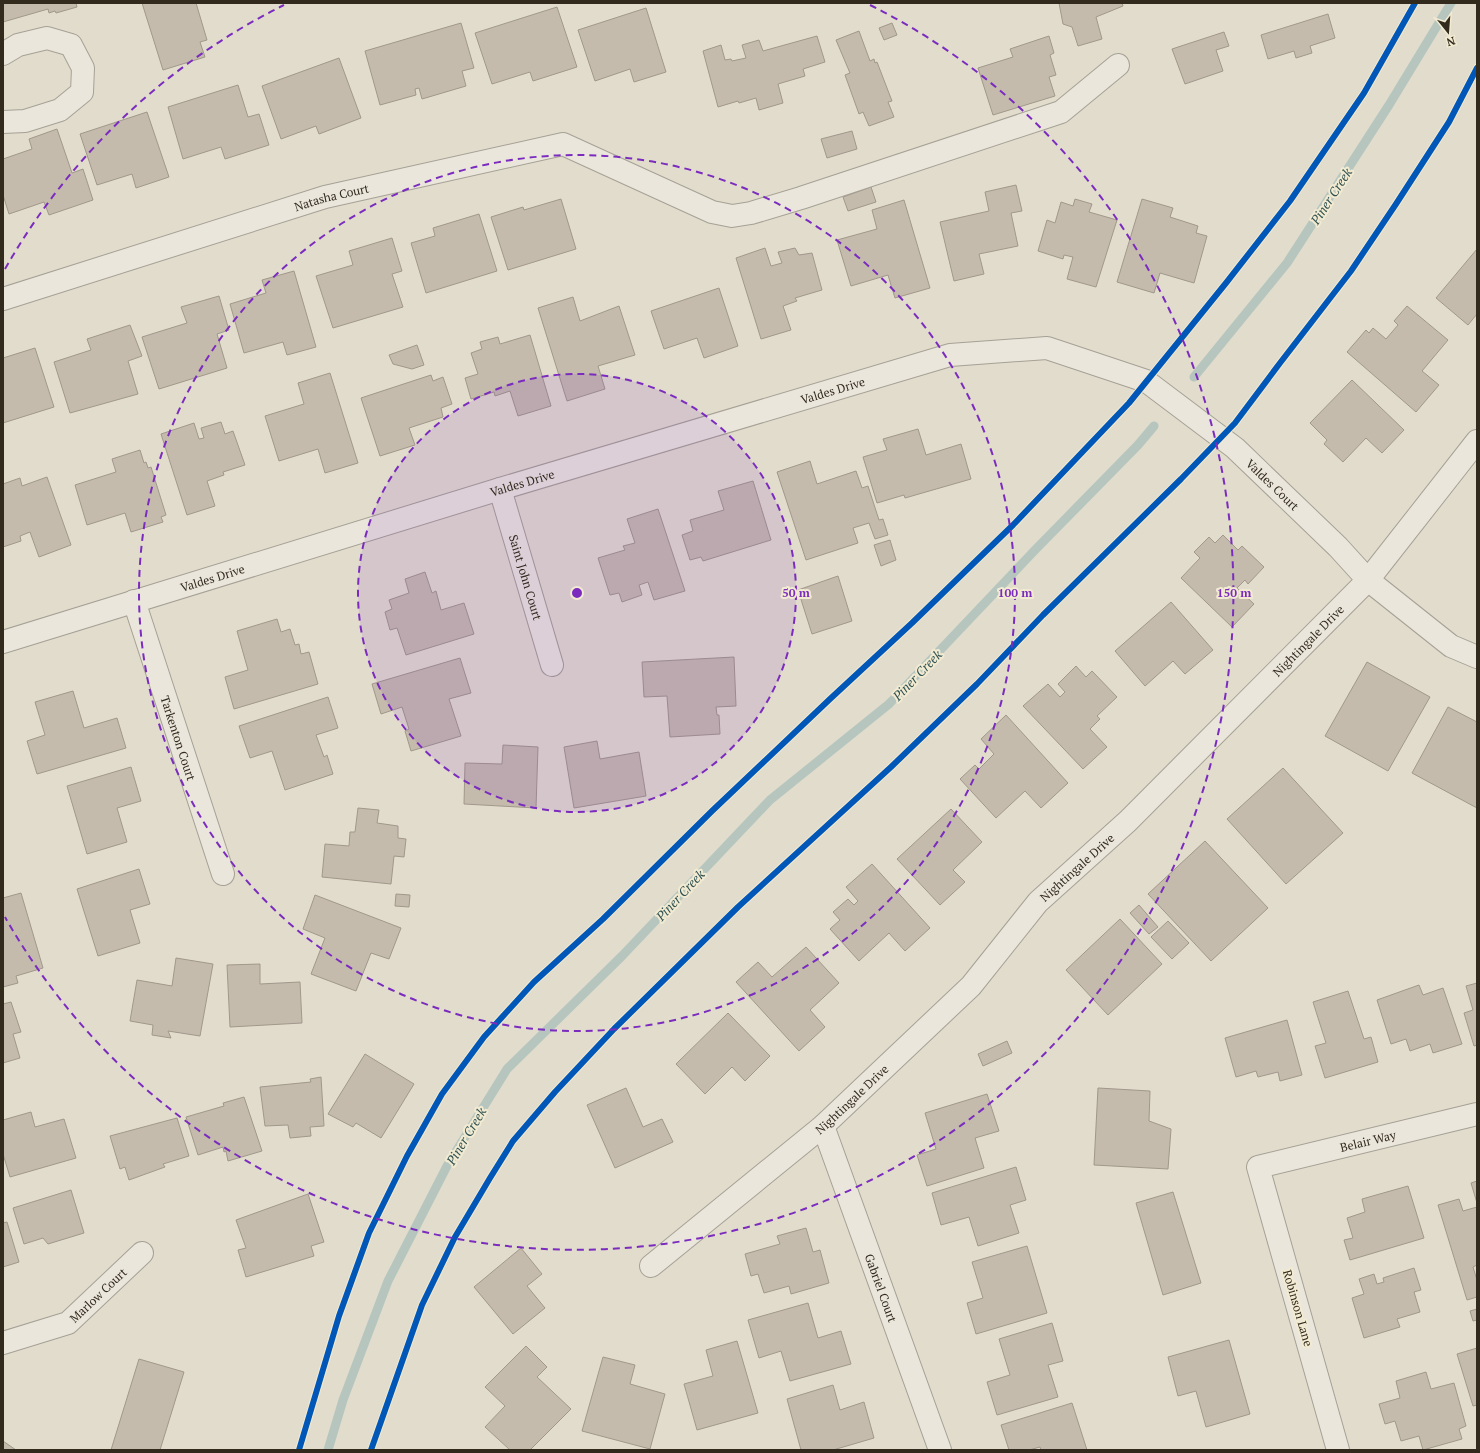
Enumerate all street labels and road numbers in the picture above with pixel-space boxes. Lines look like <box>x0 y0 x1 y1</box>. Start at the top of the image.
street label: Natasha Court <box>292 180 371 214</box>
street label: Valdes Drive <box>799 373 867 407</box>
street label: Valdes Court <box>1243 455 1303 514</box>
street label: Valdes Drive <box>488 466 556 499</box>
street label: Saint John Court <box>506 533 546 622</box>
street label: Valdes Drive <box>178 561 246 595</box>
street label: Nightingale Drive <box>1269 602 1347 679</box>
street label: Tarkenton Court <box>158 694 200 783</box>
street label: Nightingale Drive <box>1037 830 1117 904</box>
street label: Nightingale Drive <box>812 1061 891 1137</box>
street label: Belair Way <box>1338 1126 1398 1154</box>
street label: Gabriel Court <box>862 1251 901 1325</box>
street label: Marlow Court <box>66 1264 130 1325</box>
street label: Robinson Lane <box>1280 1268 1316 1348</box>

